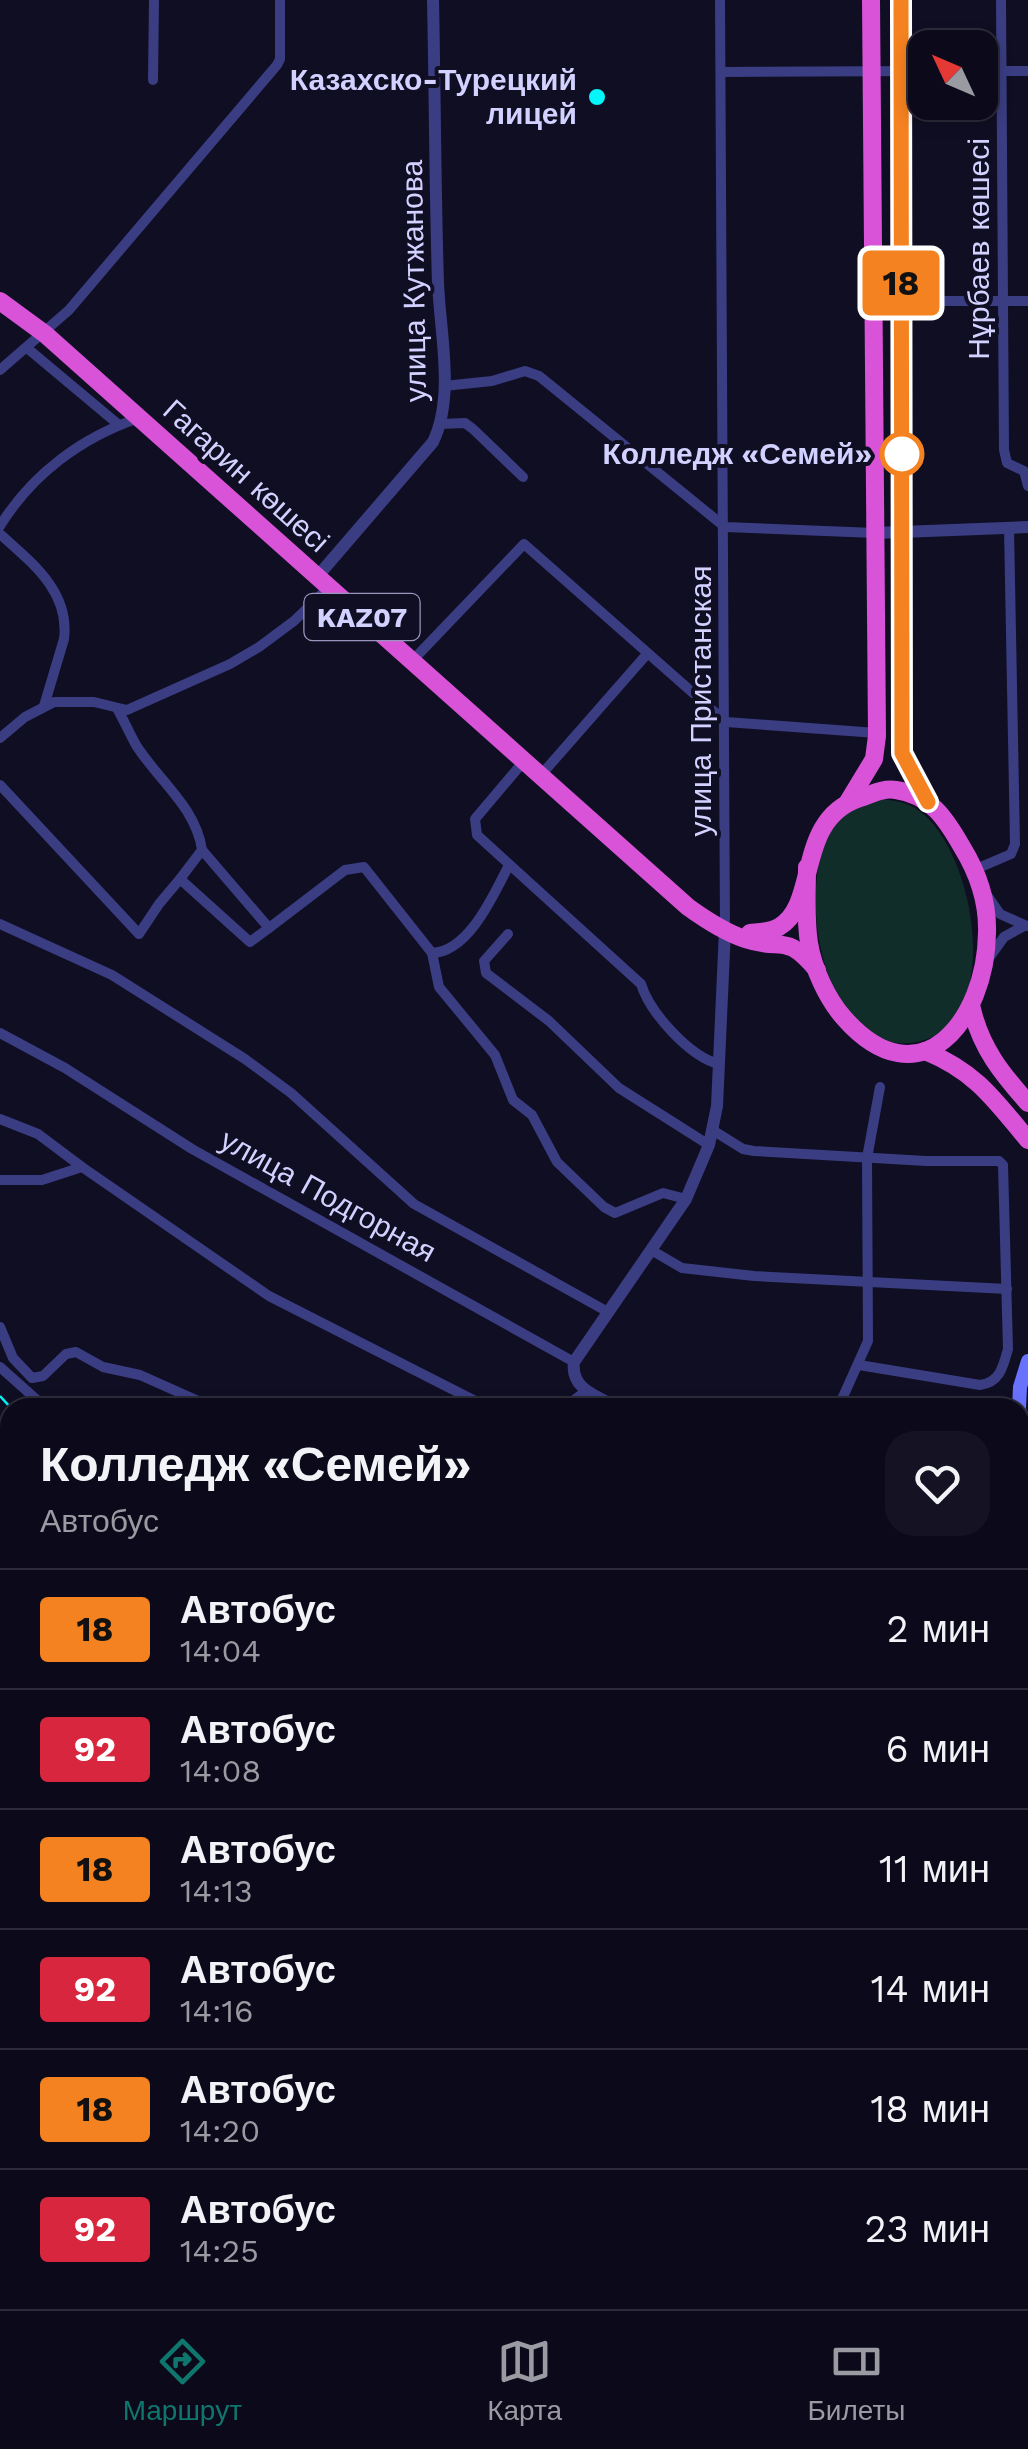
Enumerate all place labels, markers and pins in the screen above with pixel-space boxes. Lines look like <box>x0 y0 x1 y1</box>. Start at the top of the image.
place label: Казахско-Турецкий лицей <box>290 62 577 131</box>
marker: Казахско-Турецкий лицей <box>586 86 608 108</box>
marker: Колледж «Семей» <box>881 433 923 475</box>
place label: Колледж «Семей» <box>602 436 872 471</box>

